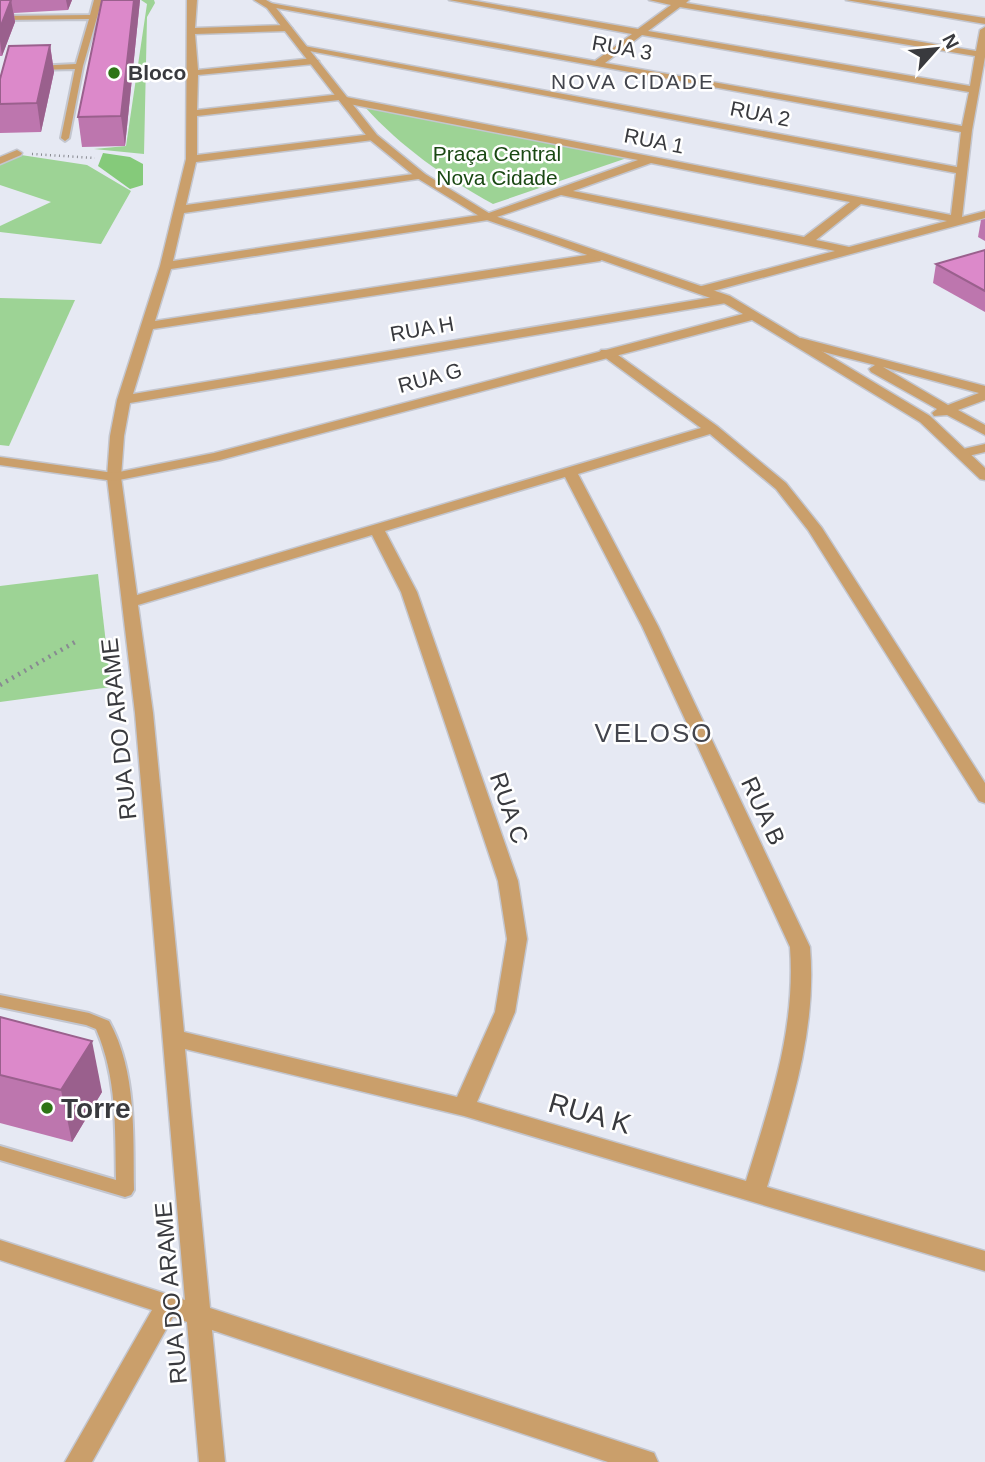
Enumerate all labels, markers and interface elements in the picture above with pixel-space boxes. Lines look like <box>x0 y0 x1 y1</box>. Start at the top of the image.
north arrow <box>901 14 971 84</box>
street label: RUA 3 <box>590 31 654 64</box>
text: N <box>938 31 963 52</box>
place label: Bloco <box>128 61 186 84</box>
marker: Bloco <box>106 65 122 81</box>
district label: NOVA CIDADE <box>551 70 715 93</box>
street label: RUA 2 <box>728 96 792 131</box>
street label: RUA 1 <box>622 123 686 158</box>
park label: Praça Central Nova Cidade <box>433 142 561 189</box>
street label: RUA H <box>388 312 456 345</box>
street label: RUA G <box>395 358 464 397</box>
street label: RUA DO ARAME <box>96 637 141 821</box>
district label: VELOSO <box>595 718 713 748</box>
street label: RUA C <box>485 769 534 847</box>
street label: RUA B <box>736 772 791 849</box>
street label: RUA K <box>545 1087 635 1140</box>
place label: Torre <box>61 1093 131 1124</box>
marker: Torre <box>39 1100 55 1116</box>
street label: RUA DO ARAME <box>149 1201 192 1385</box>

